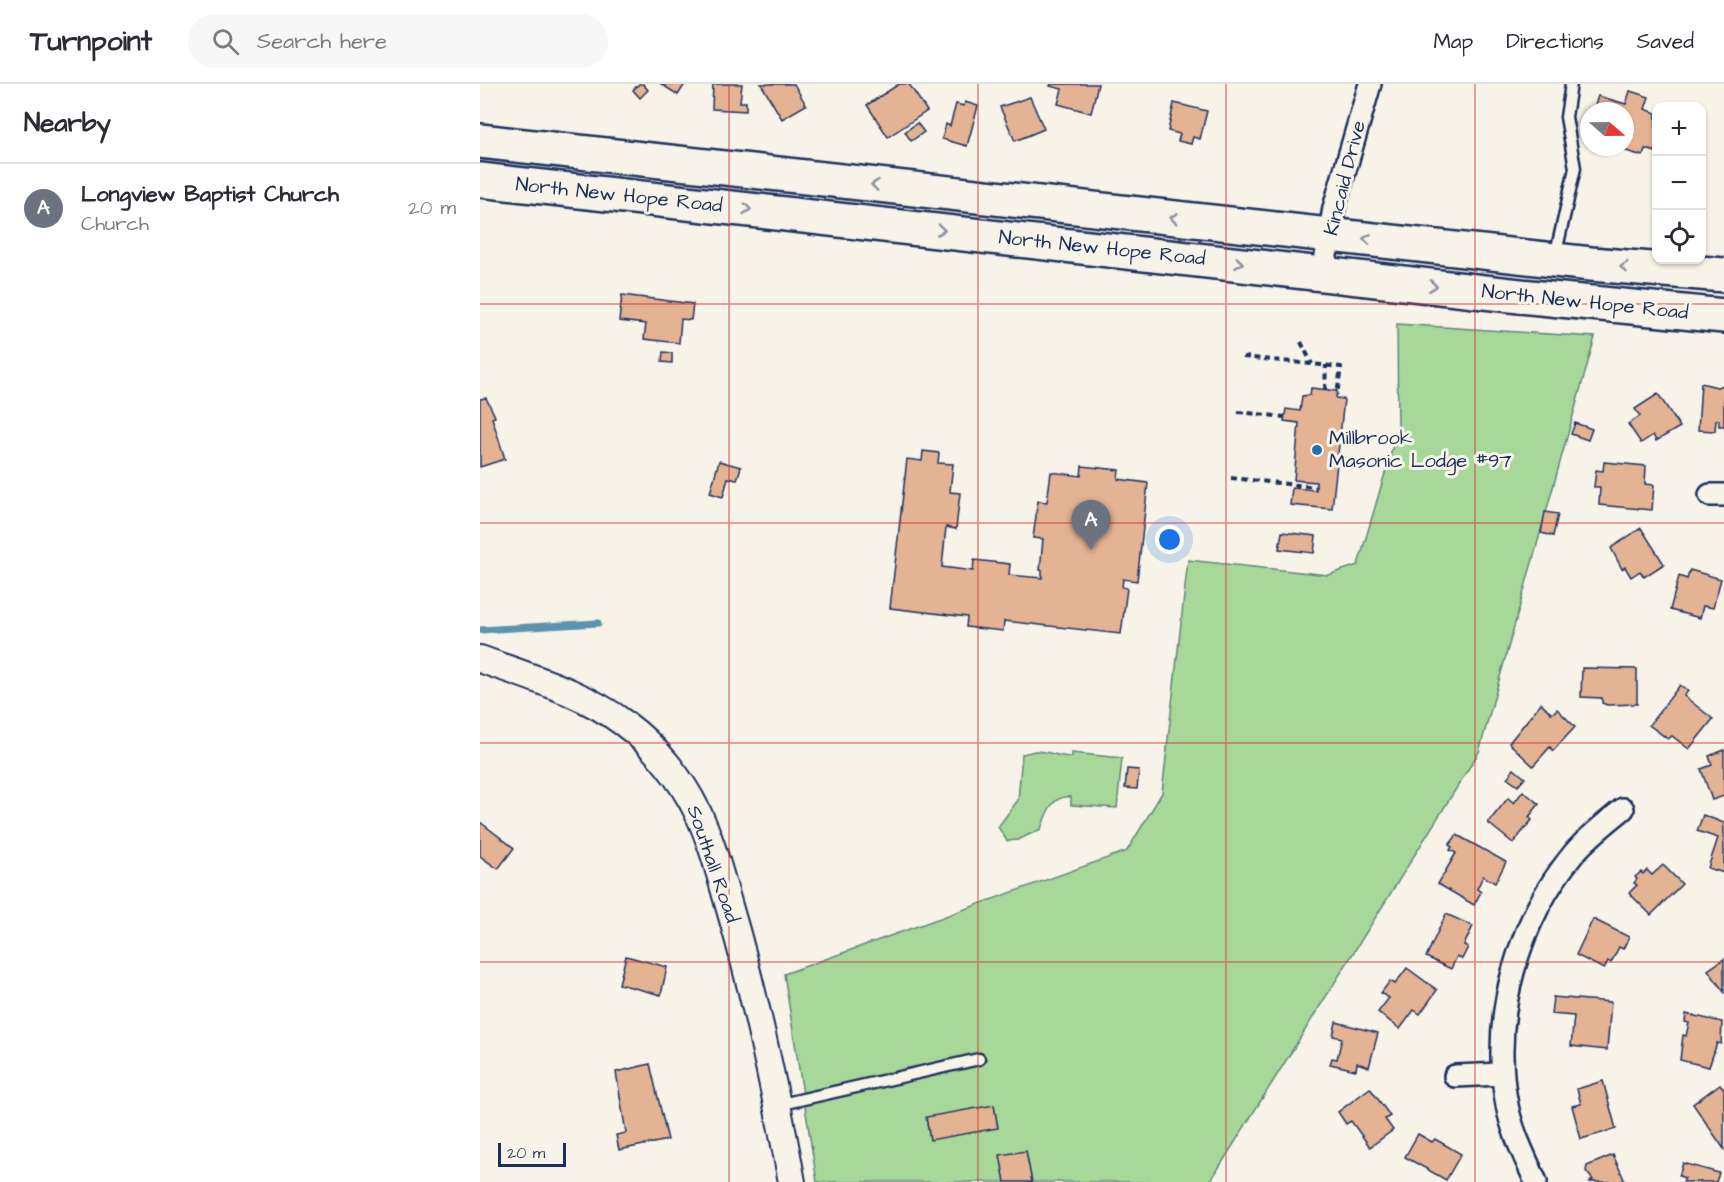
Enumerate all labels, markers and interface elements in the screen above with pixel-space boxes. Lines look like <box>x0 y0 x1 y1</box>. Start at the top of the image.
search box <box>188 14 608 68</box>
text: Turnpoint <box>30 22 152 61</box>
icon: search <box>209 25 242 58</box>
text: Search here <box>257 26 387 57</box>
text: Map <box>1433 27 1473 56</box>
text: Directions <box>1506 27 1604 56</box>
text: Saved <box>1637 27 1694 56</box>
north arrow <box>1580 102 1634 156</box>
map controls <box>1652 102 1706 264</box>
button: + <box>1652 102 1706 156</box>
text: Nearby <box>24 105 111 141</box>
street label: Kincaid Drive <box>1317 117 1373 238</box>
button: − <box>1652 156 1706 210</box>
street label: North New Hope Road <box>514 170 724 220</box>
text: Longview Baptist Church <box>81 179 339 210</box>
one-way arrow <box>871 179 880 191</box>
text: A <box>37 194 50 222</box>
text: 20 m <box>408 194 456 222</box>
one-way arrow <box>742 202 751 215</box>
text: Church <box>81 210 149 238</box>
button: locate <box>1652 210 1706 264</box>
one-way arrow <box>1169 212 1178 225</box>
one-way arrow <box>936 223 945 236</box>
street label: North New Hope Road <box>997 223 1207 273</box>
one-way arrow <box>1363 233 1372 246</box>
one-way arrow <box>1234 257 1243 269</box>
one-way arrow <box>1619 261 1628 274</box>
street label: North New Hope Road <box>1480 277 1690 327</box>
one-way arrow <box>1428 279 1437 292</box>
place label: Millbrook Masonic Lodge #97 <box>1329 424 1512 476</box>
marker: Millbrook Masonic Lodge #97 <box>1310 443 1324 457</box>
pin: A <box>1072 500 1110 550</box>
your location <box>1155 525 1184 554</box>
street label: Southall Road <box>680 801 746 927</box>
scale bar <box>498 1140 566 1168</box>
text: 20 m <box>507 1142 545 1164</box>

